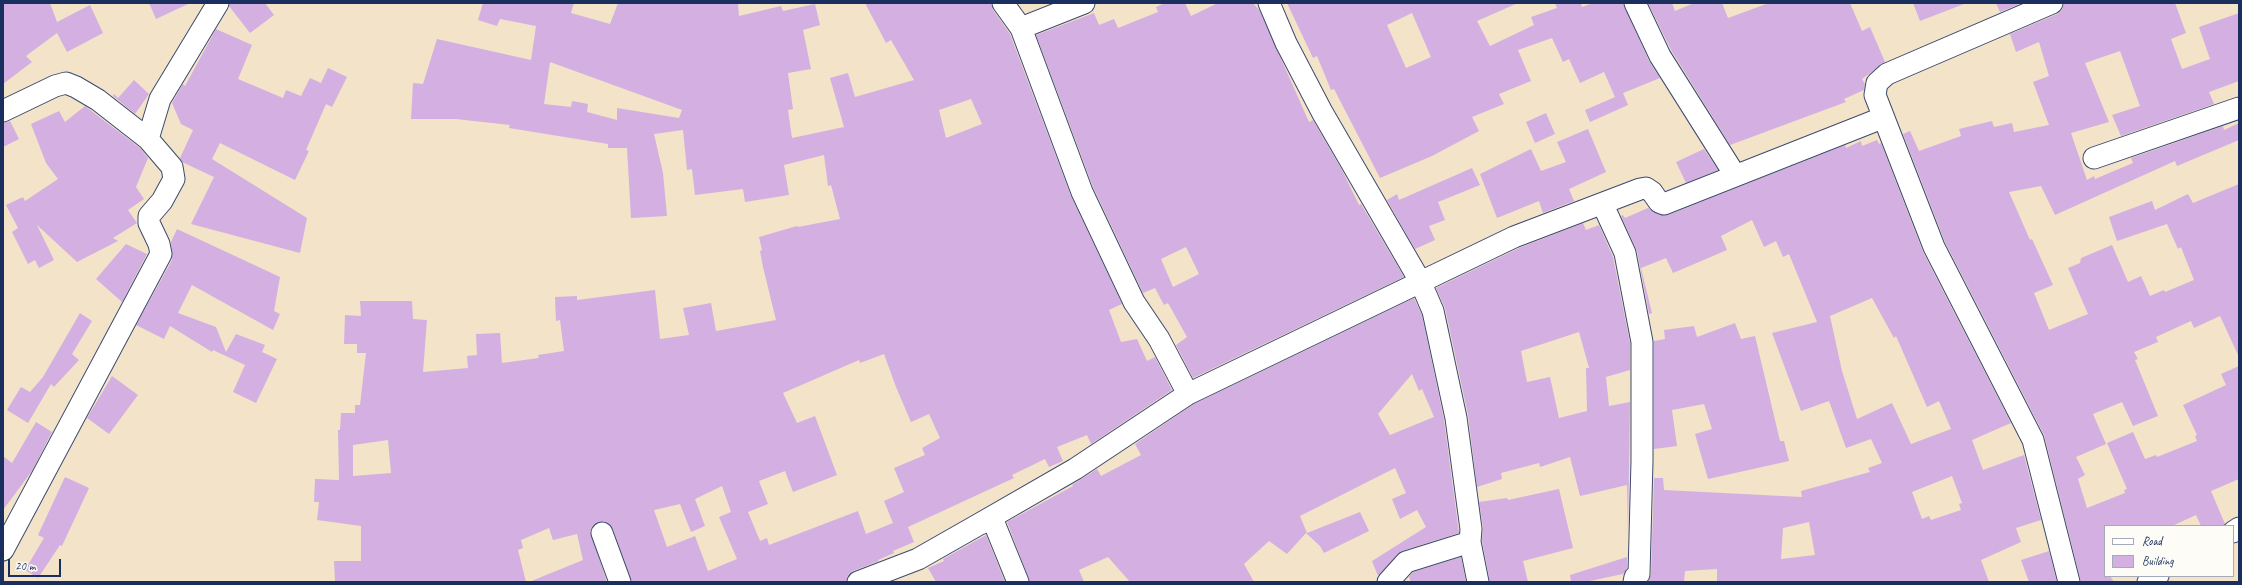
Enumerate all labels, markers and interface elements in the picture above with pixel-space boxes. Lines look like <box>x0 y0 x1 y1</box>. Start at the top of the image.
legend <box>2104 525 2234 577</box>
text: Road <box>2142 533 2162 549</box>
scale bar <box>10 551 63 577</box>
text: Building <box>2142 553 2174 569</box>
text: 20 m <box>15 558 35 574</box>

